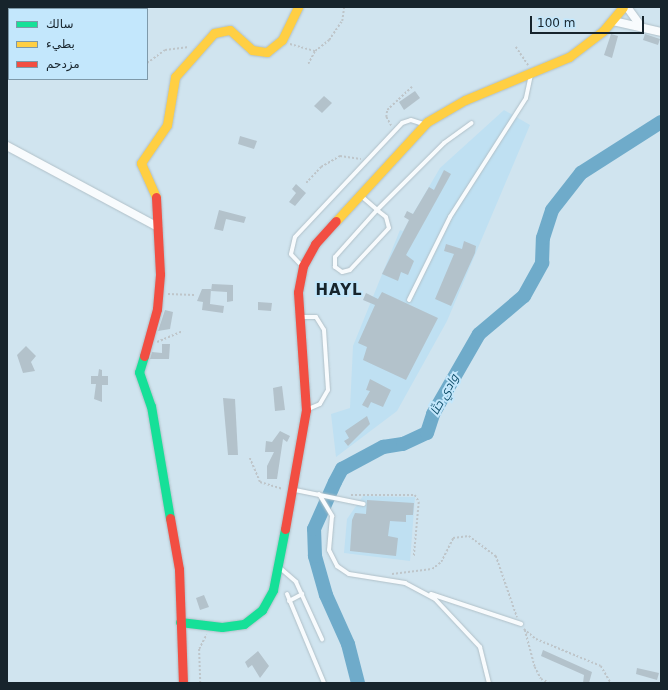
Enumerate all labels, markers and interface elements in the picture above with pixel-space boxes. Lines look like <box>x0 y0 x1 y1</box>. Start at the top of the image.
legend <box>8 8 148 80</box>
scale bar <box>532 8 646 34</box>
text: 100 m <box>537 16 575 30</box>
text: سالك <box>46 17 73 31</box>
text: بطيء <box>46 37 75 51</box>
text: مزدحم <box>46 57 80 71</box>
district label: HAYL <box>315 282 363 300</box>
water label: وادي حتّا <box>428 372 462 418</box>

